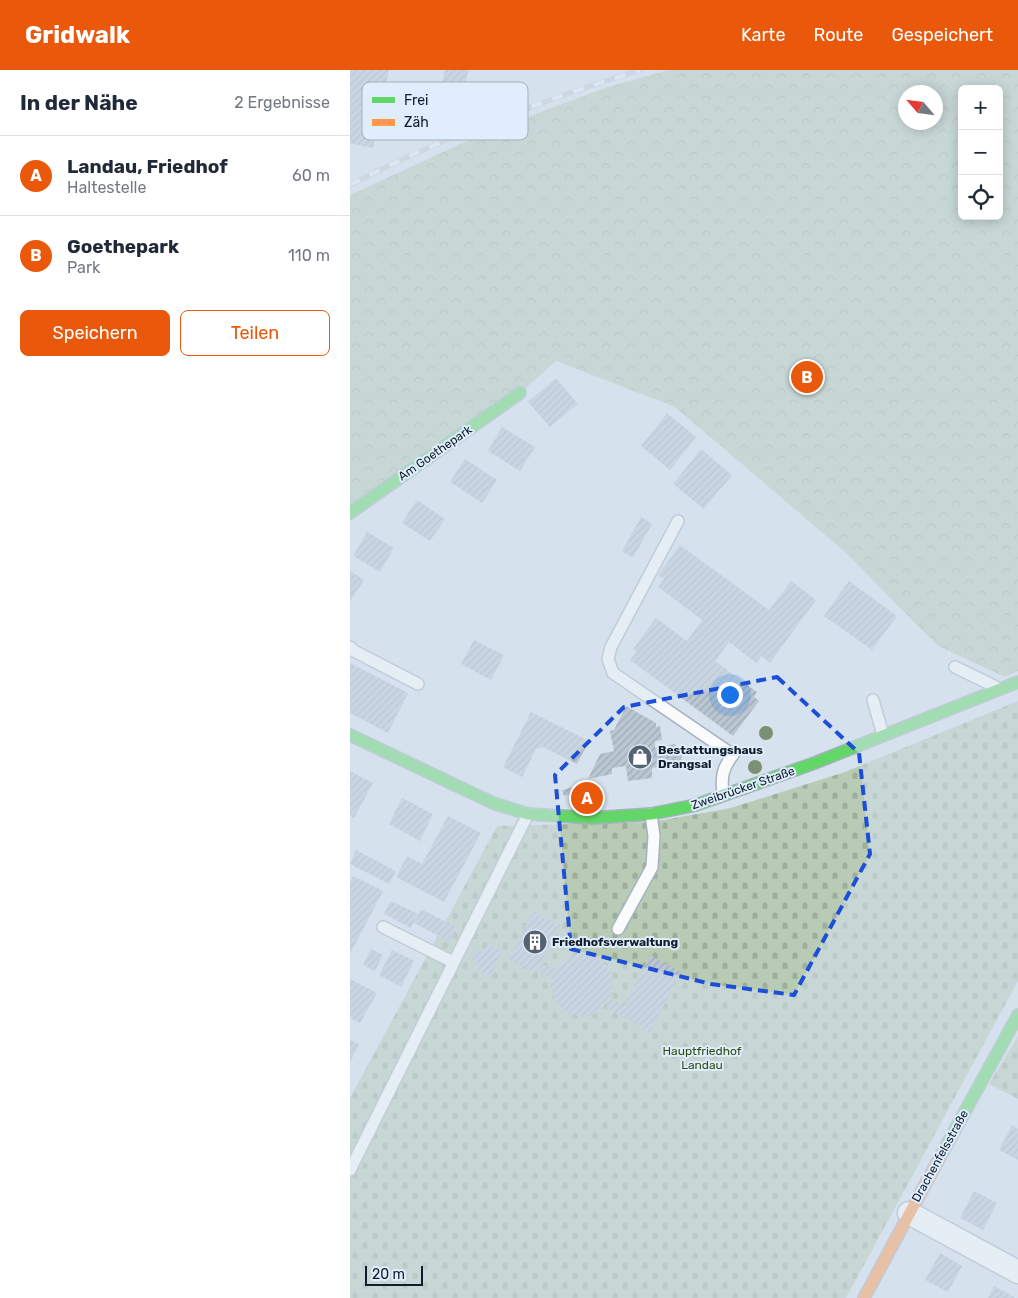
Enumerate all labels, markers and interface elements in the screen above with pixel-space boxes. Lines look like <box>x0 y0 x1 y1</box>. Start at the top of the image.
text: Gridwalk <box>25 21 130 49</box>
text: Karte <box>741 24 785 46</box>
text: Route <box>813 24 863 46</box>
text: Gespeichert <box>891 24 993 46</box>
legend <box>362 82 528 140</box>
north arrow <box>898 85 943 130</box>
map controls <box>958 85 1003 220</box>
button: + <box>958 85 1003 130</box>
text: In der Nähe <box>20 90 138 115</box>
text: Frei <box>404 92 428 109</box>
text: 2 Ergebnisse <box>234 93 330 112</box>
text: Zäh <box>404 114 429 131</box>
button: − <box>958 130 1003 175</box>
text: Landau, Friedhof <box>67 155 228 178</box>
text: A <box>30 166 42 185</box>
text: 60 m <box>292 166 330 185</box>
button: locate <box>958 175 1003 220</box>
text: Haltestelle <box>67 178 146 197</box>
text: Goethepark <box>67 235 179 258</box>
text: B <box>30 246 42 265</box>
text: 110 m <box>288 246 330 265</box>
text: Park <box>67 258 100 277</box>
button: Speichern <box>20 310 170 356</box>
button: Teilen <box>180 310 330 356</box>
pin: B <box>791 358 823 396</box>
street label: Am Goethepark <box>395 422 475 484</box>
your location <box>717 682 743 708</box>
place label: Bestattungshaus Drangsal <box>658 743 763 771</box>
shop icon: Bestattungshaus Drangsal <box>627 744 653 770</box>
street label: Zweibrücker Straße <box>689 764 797 812</box>
pin: A <box>571 779 603 817</box>
building icon: Friedhofsverwaltung <box>522 929 548 955</box>
place label: Friedhofsverwaltung <box>552 935 678 949</box>
park label: Hauptfriedhof Landau <box>663 1044 742 1072</box>
street label: Drachenfelsstraße <box>909 1107 971 1204</box>
scale bar <box>365 1263 422 1286</box>
text: 20 m <box>372 1266 405 1283</box>

